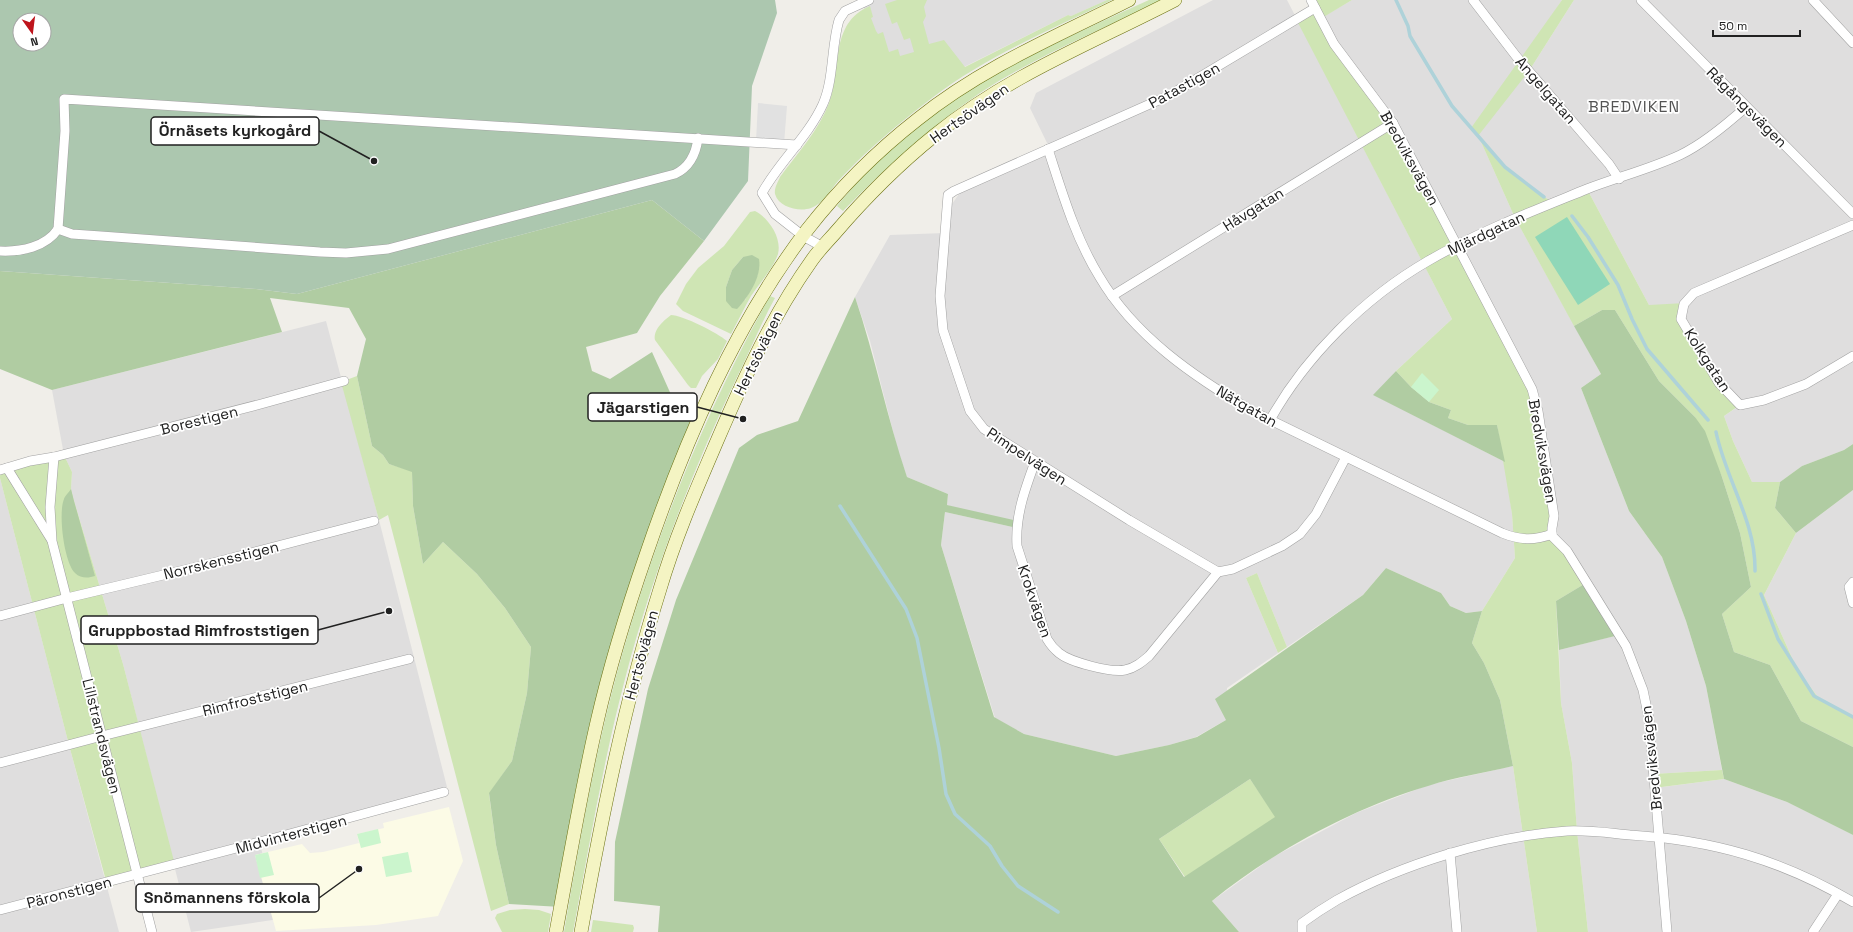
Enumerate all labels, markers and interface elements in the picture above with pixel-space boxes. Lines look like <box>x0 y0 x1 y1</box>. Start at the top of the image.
north arrow <box>12 12 52 52</box>
scale bar <box>1713 12 1800 38</box>
text: 50 m <box>1719 18 1747 34</box>
text: N <box>29 34 40 49</box>
street label: Angelgatan <box>1512 52 1580 128</box>
street label: Patastigen <box>1145 58 1223 112</box>
street label: Rågångsvägen <box>1703 63 1791 151</box>
street label: Hertsövägen <box>926 79 1012 147</box>
district label: BREDVIKEN <box>1588 96 1680 117</box>
street label: Bredviksvägen <box>1376 107 1444 209</box>
callout: Örnäsets kyrkogård <box>151 117 319 145</box>
text: Örnäsets kyrkogård <box>159 120 311 141</box>
street label: Håvgatan <box>1219 183 1287 235</box>
street label: Mjärdgatan <box>1444 207 1528 259</box>
street label: Hertsövägen <box>729 307 787 399</box>
street label: Kolkgatan <box>1680 325 1736 395</box>
street label: Nätgatan <box>1213 381 1281 431</box>
callout: Jägarstigen <box>588 393 697 421</box>
text: Jägarstigen <box>597 397 689 418</box>
street label: Bredviksvägen <box>1525 398 1561 504</box>
street label: Borestigen <box>158 401 240 439</box>
street label: Pimpelvägen <box>983 423 1071 489</box>
street label: Norrskensstigen <box>161 537 281 583</box>
street label: Krokvägen <box>1014 562 1056 640</box>
street label: Hertsövägen <box>620 608 662 702</box>
callout: Gruppbostad Rimfroststigen <box>81 616 318 644</box>
text: Gruppbostad Rimfroststigen <box>88 620 310 641</box>
street label: Lillstrandsvägen <box>78 676 126 796</box>
street label: Rimfroststigen <box>200 676 310 720</box>
street label: Bredviksvägen <box>1636 705 1666 811</box>
street label: Midvinterstigen <box>233 810 349 858</box>
street label: Päronstigen <box>24 872 114 912</box>
callout: Snömannens förskola <box>136 884 319 912</box>
text: Snömannens förskola <box>144 887 310 908</box>

